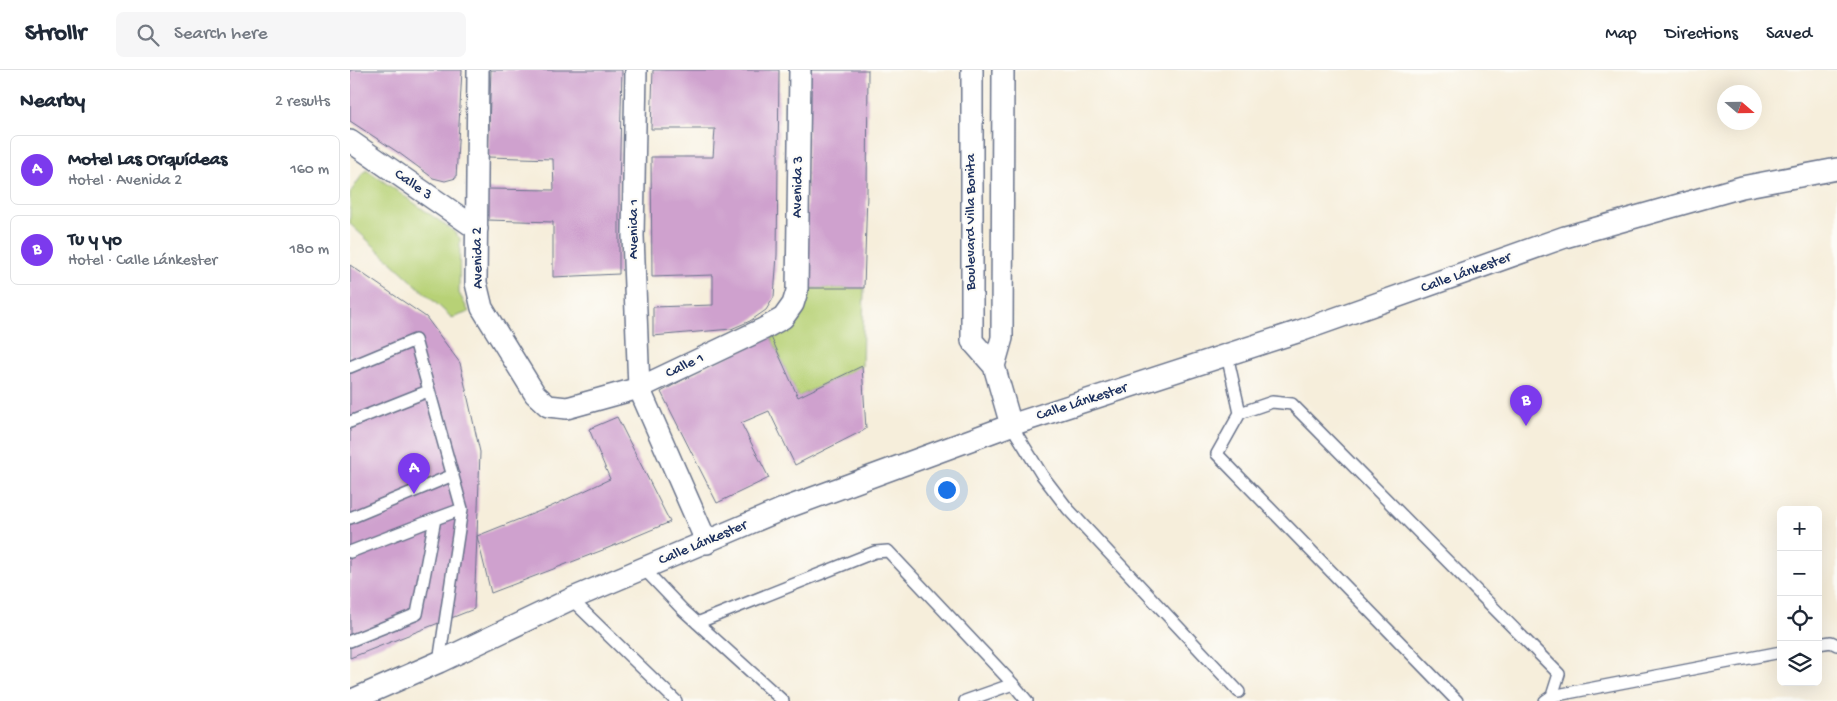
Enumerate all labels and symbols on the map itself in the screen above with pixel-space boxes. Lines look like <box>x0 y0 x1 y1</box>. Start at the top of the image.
north arrow <box>1717 85 1762 130</box>
street label: Boulevard Villa Bonita <box>962 153 980 291</box>
street label: Avenida 3 <box>788 156 808 218</box>
street label: Calle 3 <box>391 166 436 205</box>
street label: Avenida 1 <box>625 199 643 259</box>
street label: Avenida 2 <box>468 227 488 289</box>
street label: Calle Lánkester <box>1419 248 1515 298</box>
street label: Calle 1 <box>663 349 707 383</box>
street label: Calle Lánkester <box>1034 378 1131 425</box>
pin: B <box>1510 385 1542 426</box>
pin: A <box>398 453 430 494</box>
your location <box>934 477 960 503</box>
street label: Calle Lánkester <box>656 516 752 570</box>

